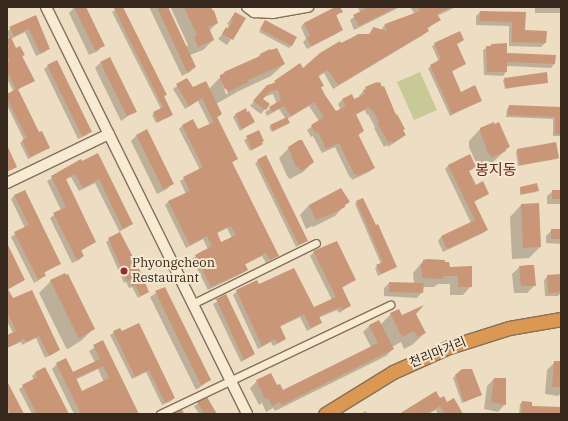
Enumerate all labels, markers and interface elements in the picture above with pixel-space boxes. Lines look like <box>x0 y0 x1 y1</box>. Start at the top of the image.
district label: 봉지동 <box>475 161 517 179</box>
place label: Phyongcheon Restaurant <box>132 256 215 287</box>
marker: Phyongcheon Restaurant <box>119 266 129 276</box>
street label: 천리마거리 <box>407 335 469 371</box>

